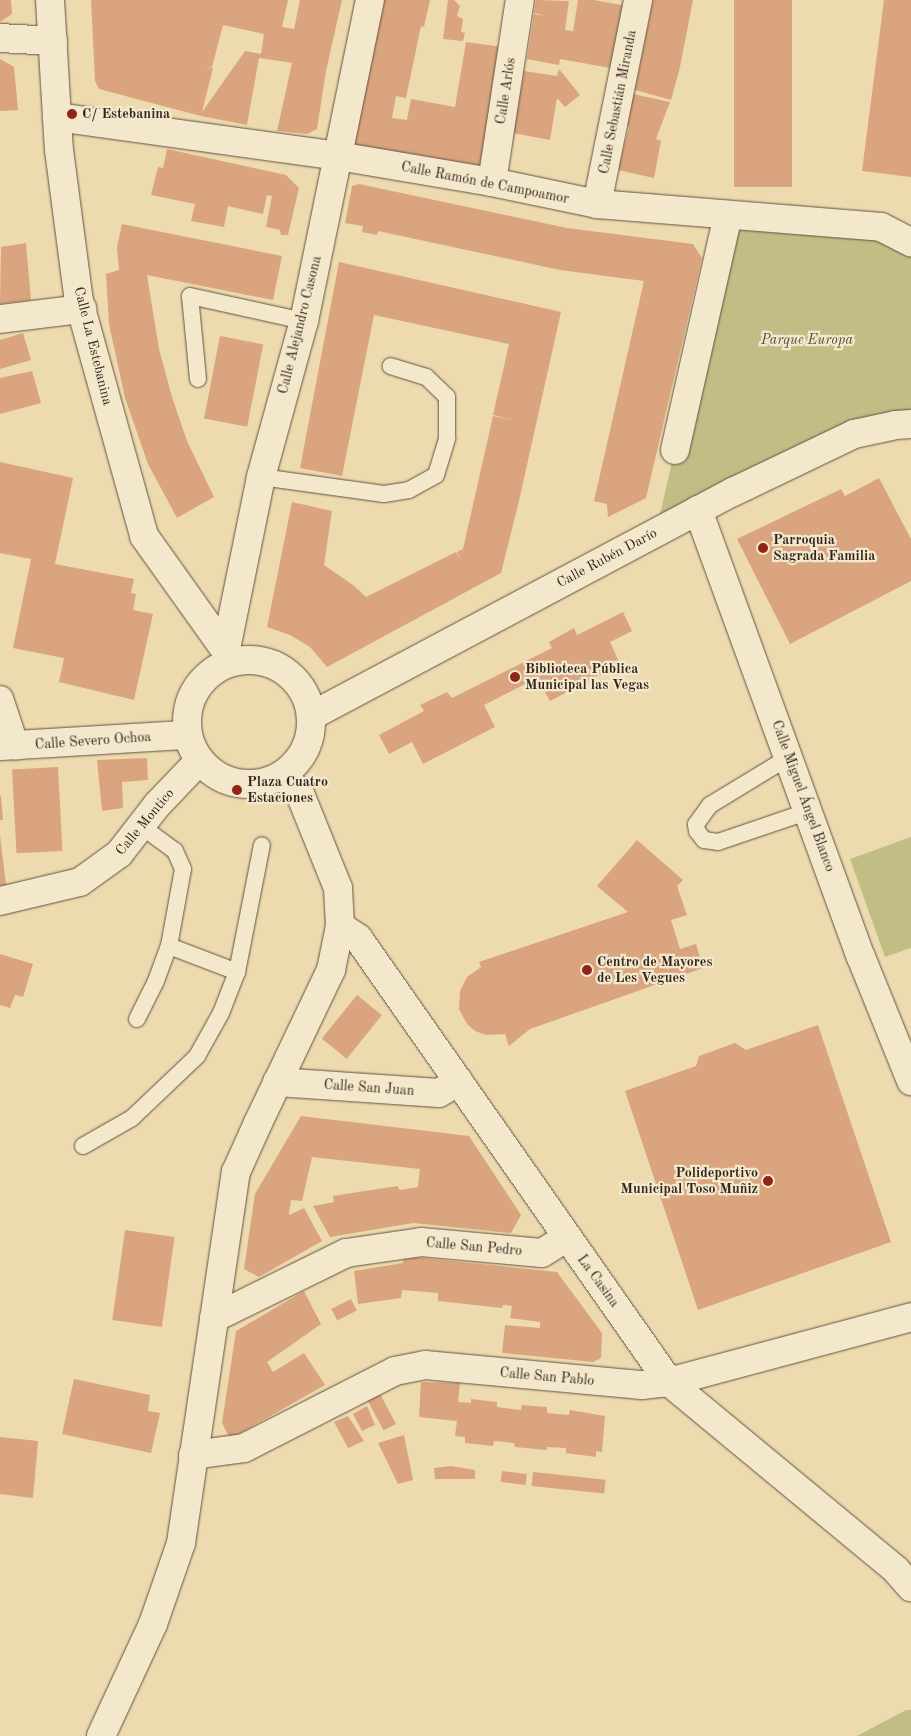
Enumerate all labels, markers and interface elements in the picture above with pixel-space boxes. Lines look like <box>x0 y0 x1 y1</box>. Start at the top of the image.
street label: Calle Sebastián Miranda <box>596 28 640 176</box>
street label: Calle Arlós <box>492 56 520 126</box>
place label: C/ Estebanina <box>82 106 170 122</box>
marker: C/ Estebanina <box>66 108 78 120</box>
street label: Calle Ramón de Campoamor <box>400 158 570 208</box>
street label: Calle Alejandro Casona <box>275 254 325 396</box>
street label: Calle La Estebanina <box>70 285 116 407</box>
park label: Parque Europa <box>761 332 853 348</box>
street label: Calle Rubén Darío <box>554 525 660 591</box>
place label: Parroquia Sagrada Familia <box>773 532 875 564</box>
marker: Parroquia Sagrada Familia <box>757 542 769 554</box>
place label: Biblioteca Pública Municipal las Vegas <box>525 661 649 694</box>
marker: Biblioteca Pública Municipal las Vegas <box>509 671 521 683</box>
street label: Calle Miguel Ángel Blanco <box>768 718 838 874</box>
street label: Calle Severo Ochoa <box>34 729 152 753</box>
place label: Plaza Cuatro Estaciones <box>247 774 328 806</box>
marker: Plaza Cuatro Estaciones <box>231 784 243 796</box>
street label: Calle Montico <box>112 785 178 859</box>
place label: Centro de Mayores de Les Vegues <box>597 954 712 986</box>
marker: Centro de Mayores de Les Vegues <box>581 964 593 976</box>
street label: Calle San Juan <box>323 1076 415 1100</box>
place label: Polideportivo Municipal Toso Muñiz <box>621 1165 758 1198</box>
marker: Polideportivo Municipal Toso Muñiz <box>762 1175 774 1187</box>
street label: Calle San Pedro <box>425 1234 523 1260</box>
street label: La Casina <box>573 1251 623 1311</box>
street label: Calle San Pablo <box>499 1364 595 1390</box>

